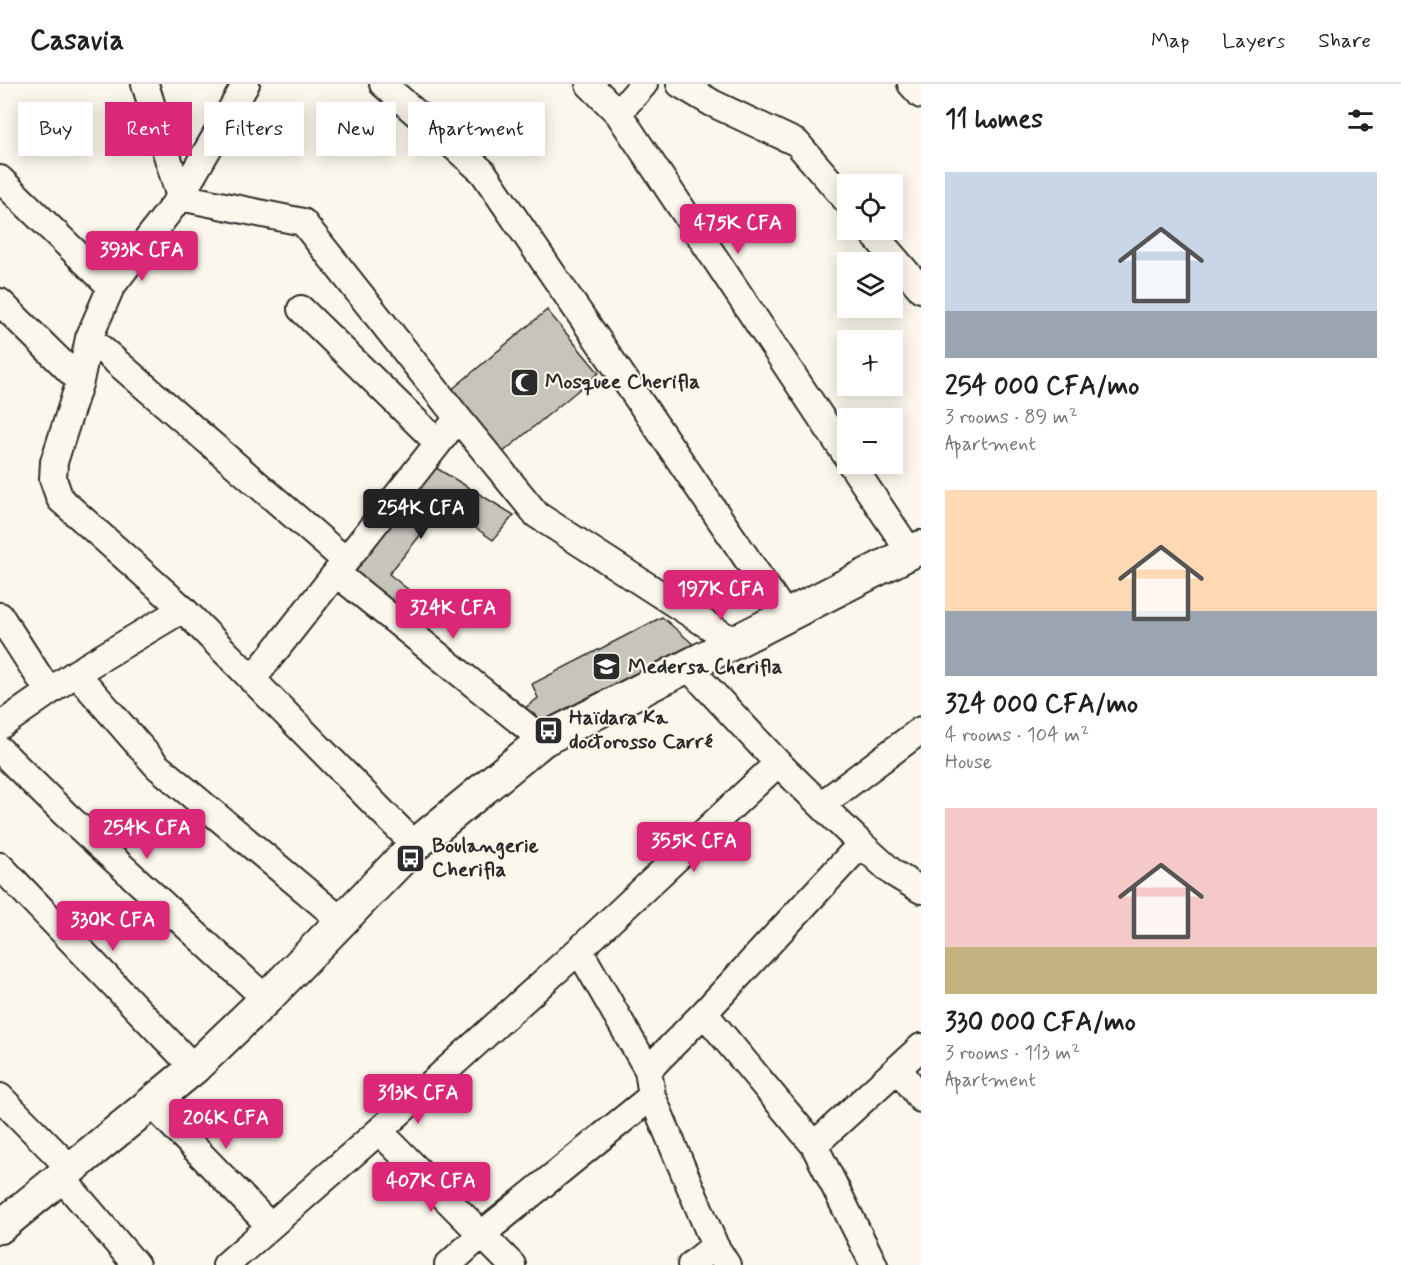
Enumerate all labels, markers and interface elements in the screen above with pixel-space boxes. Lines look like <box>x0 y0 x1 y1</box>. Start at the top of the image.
text: Casavia <box>30 23 124 60</box>
text: Map <box>1151 27 1189 55</box>
text: Layers <box>1222 27 1285 55</box>
text: Share <box>1318 27 1371 55</box>
chip: Buy <box>18 102 93 156</box>
chip: Rent <box>105 102 192 156</box>
chip: Filters <box>204 102 304 156</box>
chip: New <box>316 102 396 156</box>
chip: Apartment <box>408 102 545 156</box>
text: 11 homes <box>945 103 1043 137</box>
icon: filters <box>1344 104 1377 137</box>
map controls <box>837 174 903 474</box>
button: locate <box>837 174 903 240</box>
pin: 475K CFA <box>676 204 800 255</box>
text: 475K CFA <box>694 210 782 237</box>
icon: home <box>1107 211 1215 319</box>
pin: 393K CFA <box>80 231 204 282</box>
text: 393K CFA <box>100 237 184 264</box>
button: layers <box>837 252 903 318</box>
button: + <box>837 330 903 396</box>
mosque icon: Mosquee Cherifla <box>508 366 540 398</box>
place label: Mosquee Cherifla <box>545 368 700 396</box>
text: 254 000 CFA/mo <box>945 370 1139 404</box>
text: 3 rooms · 89 m² <box>945 404 1078 431</box>
button: − <box>837 408 903 474</box>
text: Apartment <box>945 431 1036 458</box>
pin: 254K CFA <box>359 489 483 540</box>
text: 254K CFA <box>377 495 465 522</box>
icon: home <box>1107 529 1215 637</box>
pin: 197K CFA <box>659 570 783 621</box>
text: 197K CFA <box>677 576 765 603</box>
pin: 324K CFA <box>391 589 515 640</box>
text: 324K CFA <box>410 595 496 622</box>
school or university icon: Medersa Cherifla <box>591 651 623 683</box>
place label: Medersa Cherifla <box>628 653 783 681</box>
text: 324 000 CFA/mo <box>945 688 1138 722</box>
place label: Haïdara Ka doctorosso Carré <box>569 704 714 756</box>
bus stop icon: Haïdara Ka doctorosso Carré <box>532 714 564 746</box>
text: 4 rooms · 104 m² <box>945 722 1089 749</box>
text: House <box>945 749 992 776</box>
pin: 254K CFA <box>85 809 209 860</box>
text: 254K CFA <box>103 815 191 842</box>
pin: 355K CFA <box>632 822 756 873</box>
text: 355K CFA <box>651 828 737 855</box>
place label: Boulangerie Cherifla <box>432 832 539 884</box>
bus stop icon: Boulangerie Cherifla <box>395 842 427 874</box>
icon: home <box>1107 847 1215 955</box>
pin: 330K CFA <box>51 901 175 952</box>
text: 330K CFA <box>71 907 155 934</box>
text: 330 000 CFA/mo <box>945 1006 1136 1040</box>
text: 3 rooms · 113 m² <box>945 1040 1080 1067</box>
text: Apartment <box>945 1067 1036 1094</box>
pin: 313K CFA <box>356 1074 480 1125</box>
text: 313K CFA <box>377 1080 459 1107</box>
pin: 206K CFA <box>164 1099 288 1150</box>
text: 206K CFA <box>183 1105 269 1132</box>
pin: 407K CFA <box>369 1162 493 1213</box>
text: 407K CFA <box>386 1168 476 1195</box>

